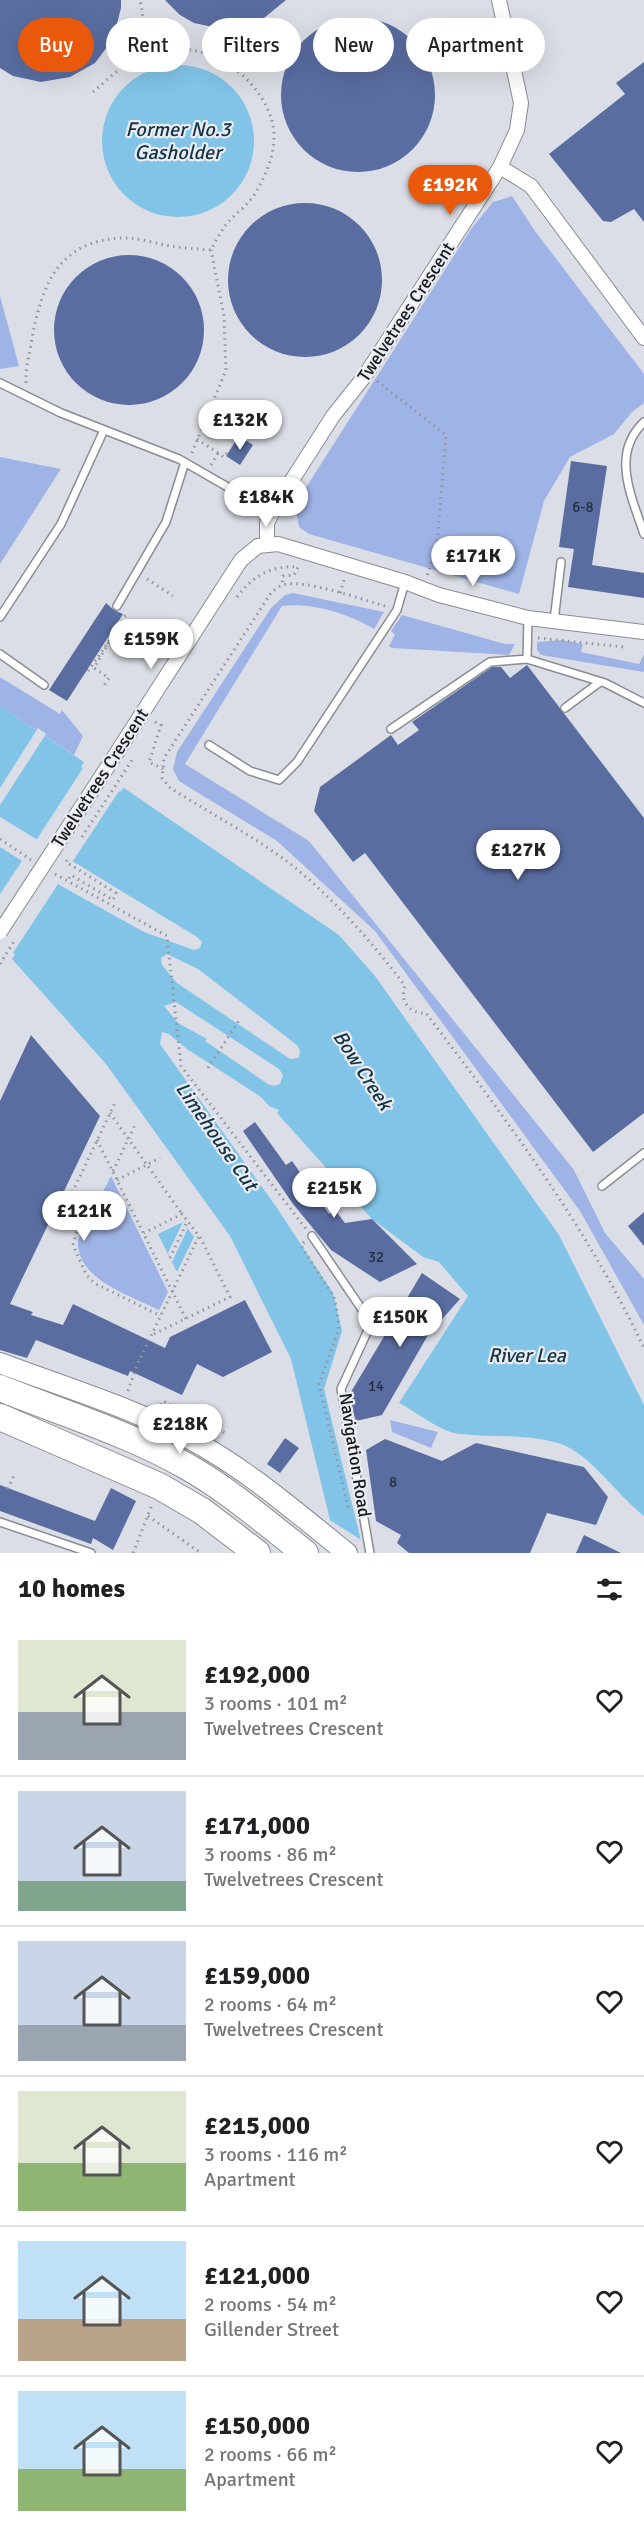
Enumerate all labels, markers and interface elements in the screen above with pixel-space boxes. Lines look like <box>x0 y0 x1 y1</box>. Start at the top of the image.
chip: Buy <box>18 18 94 72</box>
chip: Rent <box>106 18 190 72</box>
chip: Filters <box>202 18 301 72</box>
chip: New <box>313 18 394 72</box>
chip: Apartment <box>406 18 545 72</box>
water label: Former No.3 Gasholder <box>125 117 233 165</box>
pin: £192K <box>408 165 492 216</box>
text: £192K <box>422 172 478 197</box>
street label: Twelvetrees Crescent <box>353 238 459 386</box>
pin: £132K <box>198 400 282 451</box>
text: £132K <box>212 407 268 432</box>
pin: £184K <box>224 477 308 528</box>
text: £184K <box>238 484 294 509</box>
house number: 6-8 <box>572 498 594 516</box>
pin: £171K <box>431 536 515 587</box>
text: £171K <box>445 543 501 568</box>
pin: £159K <box>109 619 193 670</box>
text: £159K <box>123 626 179 651</box>
street label: Twelvetrees Crescent <box>47 704 153 852</box>
pin: £127K <box>476 830 560 881</box>
text: £127K <box>490 837 546 862</box>
water label: Bow Creek <box>328 1026 399 1117</box>
water label: Limehouse Cut <box>170 1077 264 1197</box>
pin: £215K <box>292 1168 376 1219</box>
text: £215K <box>306 1175 362 1200</box>
pin: £121K <box>42 1191 126 1242</box>
text: £121K <box>56 1198 112 1223</box>
house number: 32 <box>368 1248 384 1266</box>
pin: £150K <box>358 1297 442 1348</box>
text: £150K <box>372 1304 428 1329</box>
water label: River Lea <box>488 1343 567 1368</box>
house number: 14 <box>368 1377 384 1395</box>
street label: Navigation Road <box>334 1391 376 1519</box>
pin: £218K <box>138 1404 222 1455</box>
text: £218K <box>152 1411 208 1436</box>
house number: 8 <box>389 1473 397 1491</box>
text: 10 homes <box>18 1573 125 1605</box>
icon: filters <box>593 1573 626 1606</box>
text: £192,000 <box>204 1659 310 1691</box>
icon: home <box>66 1664 138 1736</box>
icon: heart <box>593 1684 626 1717</box>
text: 3 rooms · 101 m² <box>204 1691 348 1716</box>
text: Twelvetrees Crescent <box>204 1716 383 1741</box>
text: £171,000 <box>204 1810 310 1842</box>
icon: home <box>66 1815 138 1887</box>
icon: heart <box>593 1835 626 1868</box>
text: 3 rooms · 86 m² <box>204 1842 337 1867</box>
text: Twelvetrees Crescent <box>204 1867 383 1892</box>
text: £159,000 <box>204 1960 310 1992</box>
icon: home <box>66 1965 138 2037</box>
icon: heart <box>593 1985 626 2018</box>
text: 2 rooms · 64 m² <box>204 1992 337 2017</box>
text: Twelvetrees Crescent <box>204 2017 383 2042</box>
text: £215,000 <box>204 2110 310 2142</box>
icon: home <box>66 2115 138 2187</box>
icon: heart <box>593 2135 626 2168</box>
text: 3 rooms · 116 m² <box>204 2142 348 2167</box>
text: Apartment <box>204 2167 296 2192</box>
text: £121,000 <box>204 2260 310 2292</box>
icon: home <box>66 2265 138 2337</box>
icon: heart <box>593 2285 626 2318</box>
text: 2 rooms · 54 m² <box>204 2292 337 2317</box>
text: Gillender Street <box>204 2317 339 2342</box>
text: £150,000 <box>204 2410 310 2442</box>
icon: home <box>66 2415 138 2487</box>
icon: heart <box>593 2435 626 2468</box>
text: 2 rooms · 66 m² <box>204 2442 337 2467</box>
text: Apartment <box>204 2467 296 2492</box>

